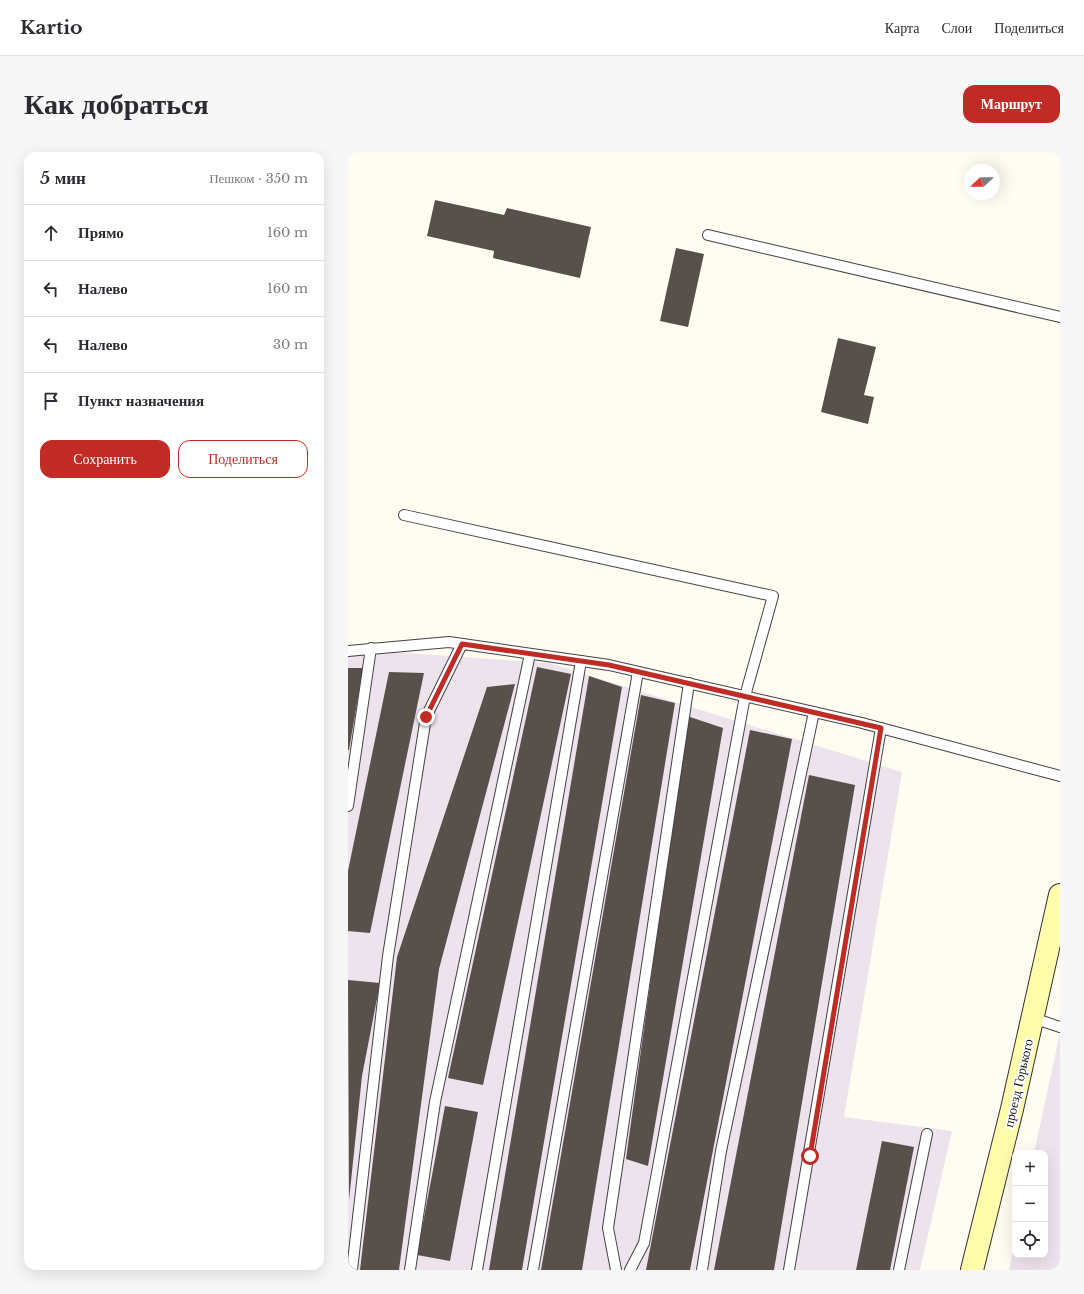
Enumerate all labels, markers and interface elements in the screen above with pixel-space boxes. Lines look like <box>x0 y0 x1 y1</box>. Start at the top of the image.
text: Kartio <box>20 16 83 39</box>
text: Карта <box>885 19 919 37</box>
text: Слои <box>941 19 972 37</box>
text: Поделиться <box>994 19 1064 37</box>
button: Маршрут <box>963 85 1060 123</box>
text: Как добраться <box>24 87 209 122</box>
north arrow <box>964 164 1000 200</box>
text: 5 мин <box>40 168 86 189</box>
text: Пешком · 350 m <box>209 170 308 187</box>
icon: ahead <box>40 222 62 244</box>
text: Прямо <box>78 223 124 242</box>
text: 160 m <box>267 224 308 241</box>
icon: left <box>40 278 62 300</box>
text: Налево <box>78 279 128 298</box>
text: 160 m <box>267 280 308 297</box>
icon: left <box>40 334 62 356</box>
text: Налево <box>78 335 128 354</box>
text: 30 m <box>273 336 308 353</box>
icon: arrive <box>40 390 62 412</box>
text: Пункт назначения <box>78 391 204 410</box>
button: Сохранить <box>40 440 170 478</box>
button: Поделиться <box>178 440 308 478</box>
route end <box>417 708 435 726</box>
street label: проезд Горького <box>1000 1037 1037 1129</box>
route start <box>801 1147 819 1165</box>
map controls <box>1012 1150 1048 1258</box>
button: + <box>1012 1150 1048 1186</box>
button: − <box>1012 1186 1048 1222</box>
button: locate <box>1012 1222 1048 1258</box>

